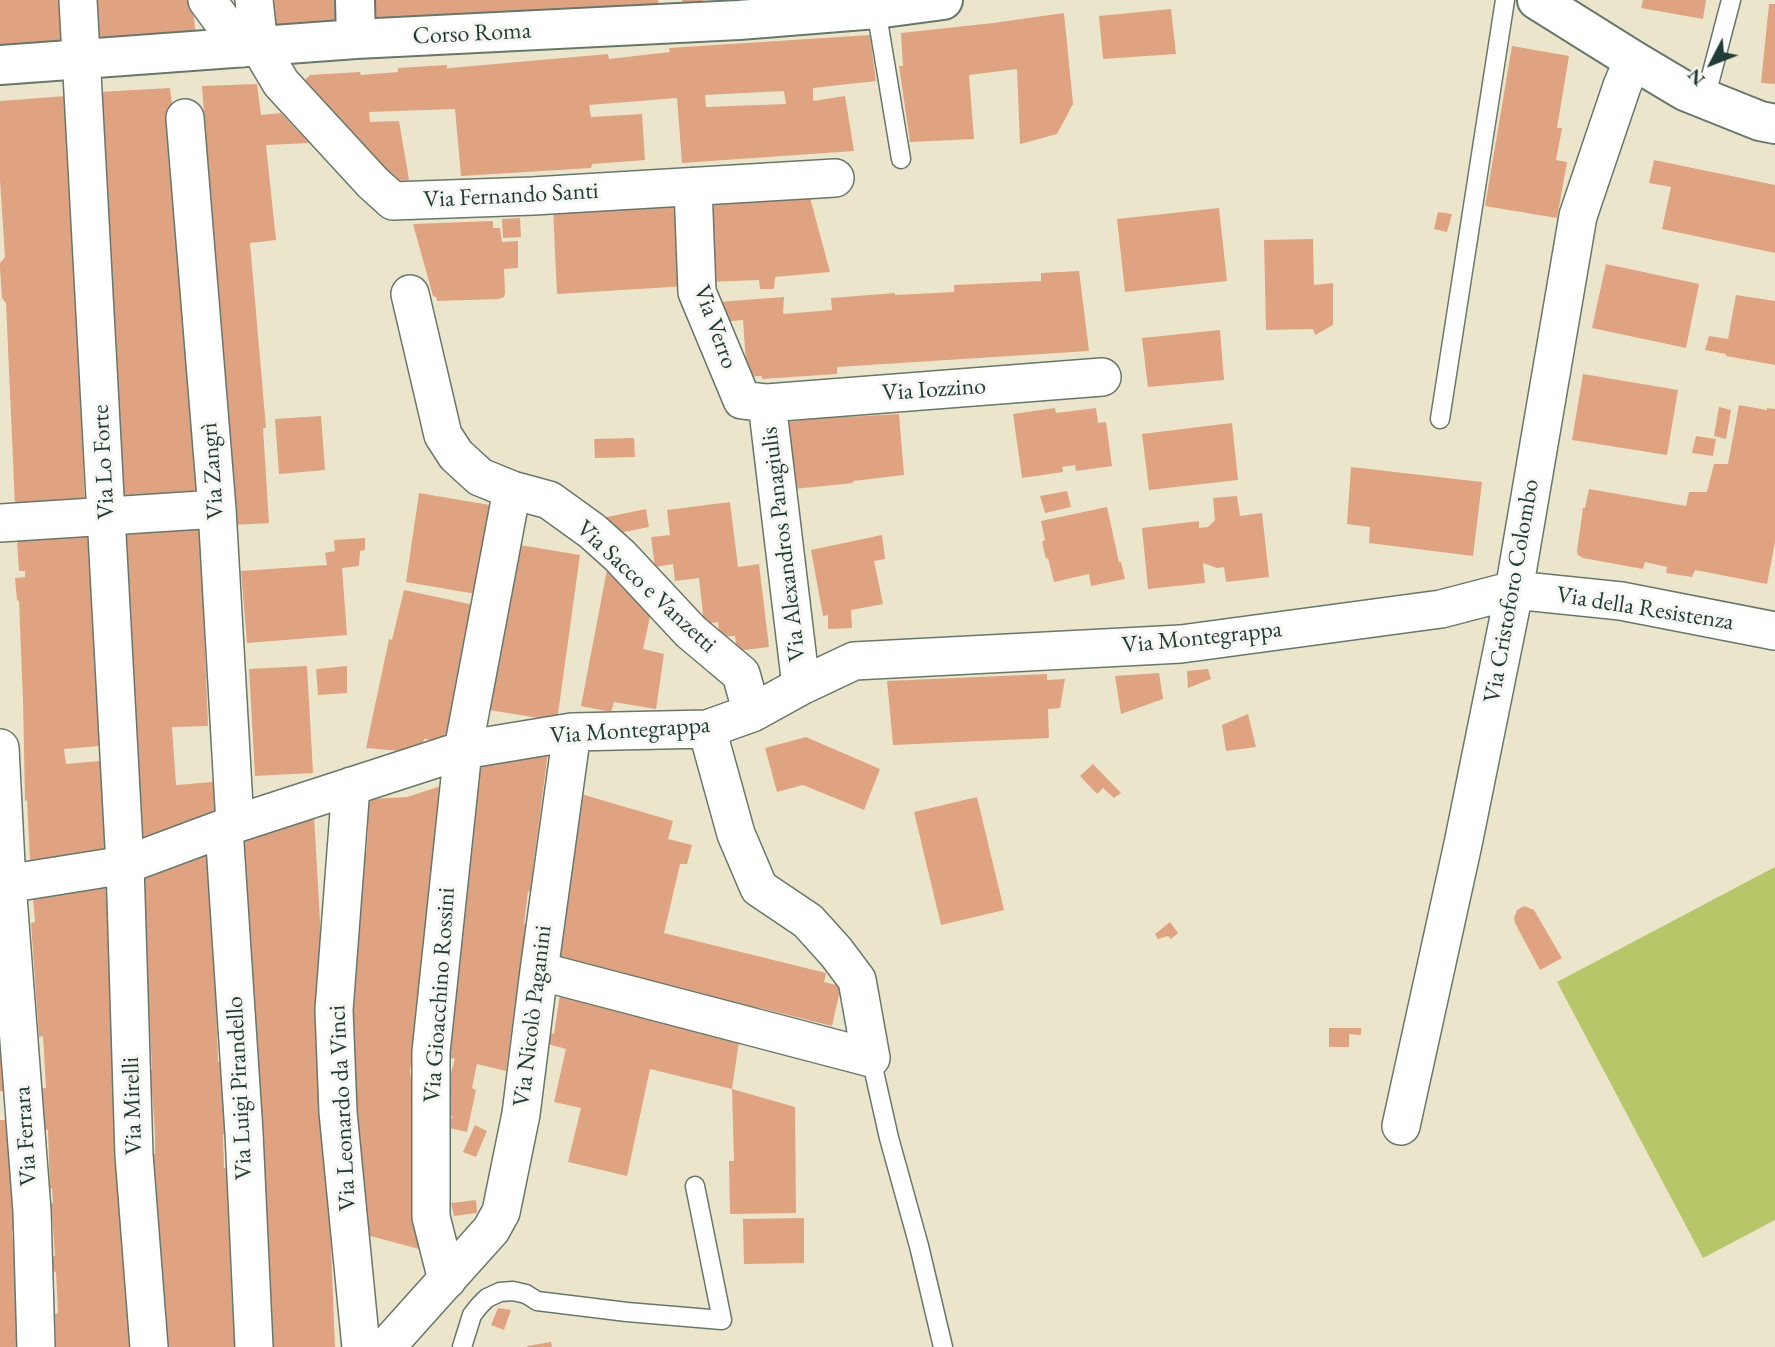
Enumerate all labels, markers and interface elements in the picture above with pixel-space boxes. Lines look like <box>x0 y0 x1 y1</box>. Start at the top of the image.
street label: Corso Roma <box>412 17 532 51</box>
north arrow <box>1677 28 1747 98</box>
text: N <box>1682 63 1710 91</box>
street label: Via Fernando Santi <box>423 177 599 215</box>
street label: Via Verro <box>687 281 743 373</box>
street label: Via Iozzino <box>881 372 987 408</box>
street label: Via Lo Forte <box>87 404 121 520</box>
street label: Via Zangrì <box>195 422 231 520</box>
street label: Via Alexandros Panagiulis <box>755 425 813 663</box>
street label: Via Cristoforo Colombo <box>1478 477 1546 705</box>
street label: Via Sacco e Vanzetti <box>570 515 722 659</box>
street label: Via della Resistenza <box>1554 581 1736 637</box>
street label: Via Montegrappa <box>1121 615 1283 661</box>
street label: Via Montegrappa <box>549 711 711 751</box>
street label: Via Gioacchino Rossini <box>418 886 462 1104</box>
street label: Via Nicolò Paganini <box>508 924 558 1108</box>
street label: Via Luigi Pirandello <box>221 995 259 1181</box>
street label: Via Leonardo da Vinci <box>323 1004 363 1212</box>
street label: Via Mirelli <box>117 1056 149 1156</box>
street label: Via Ferrara <box>8 1085 44 1187</box>

